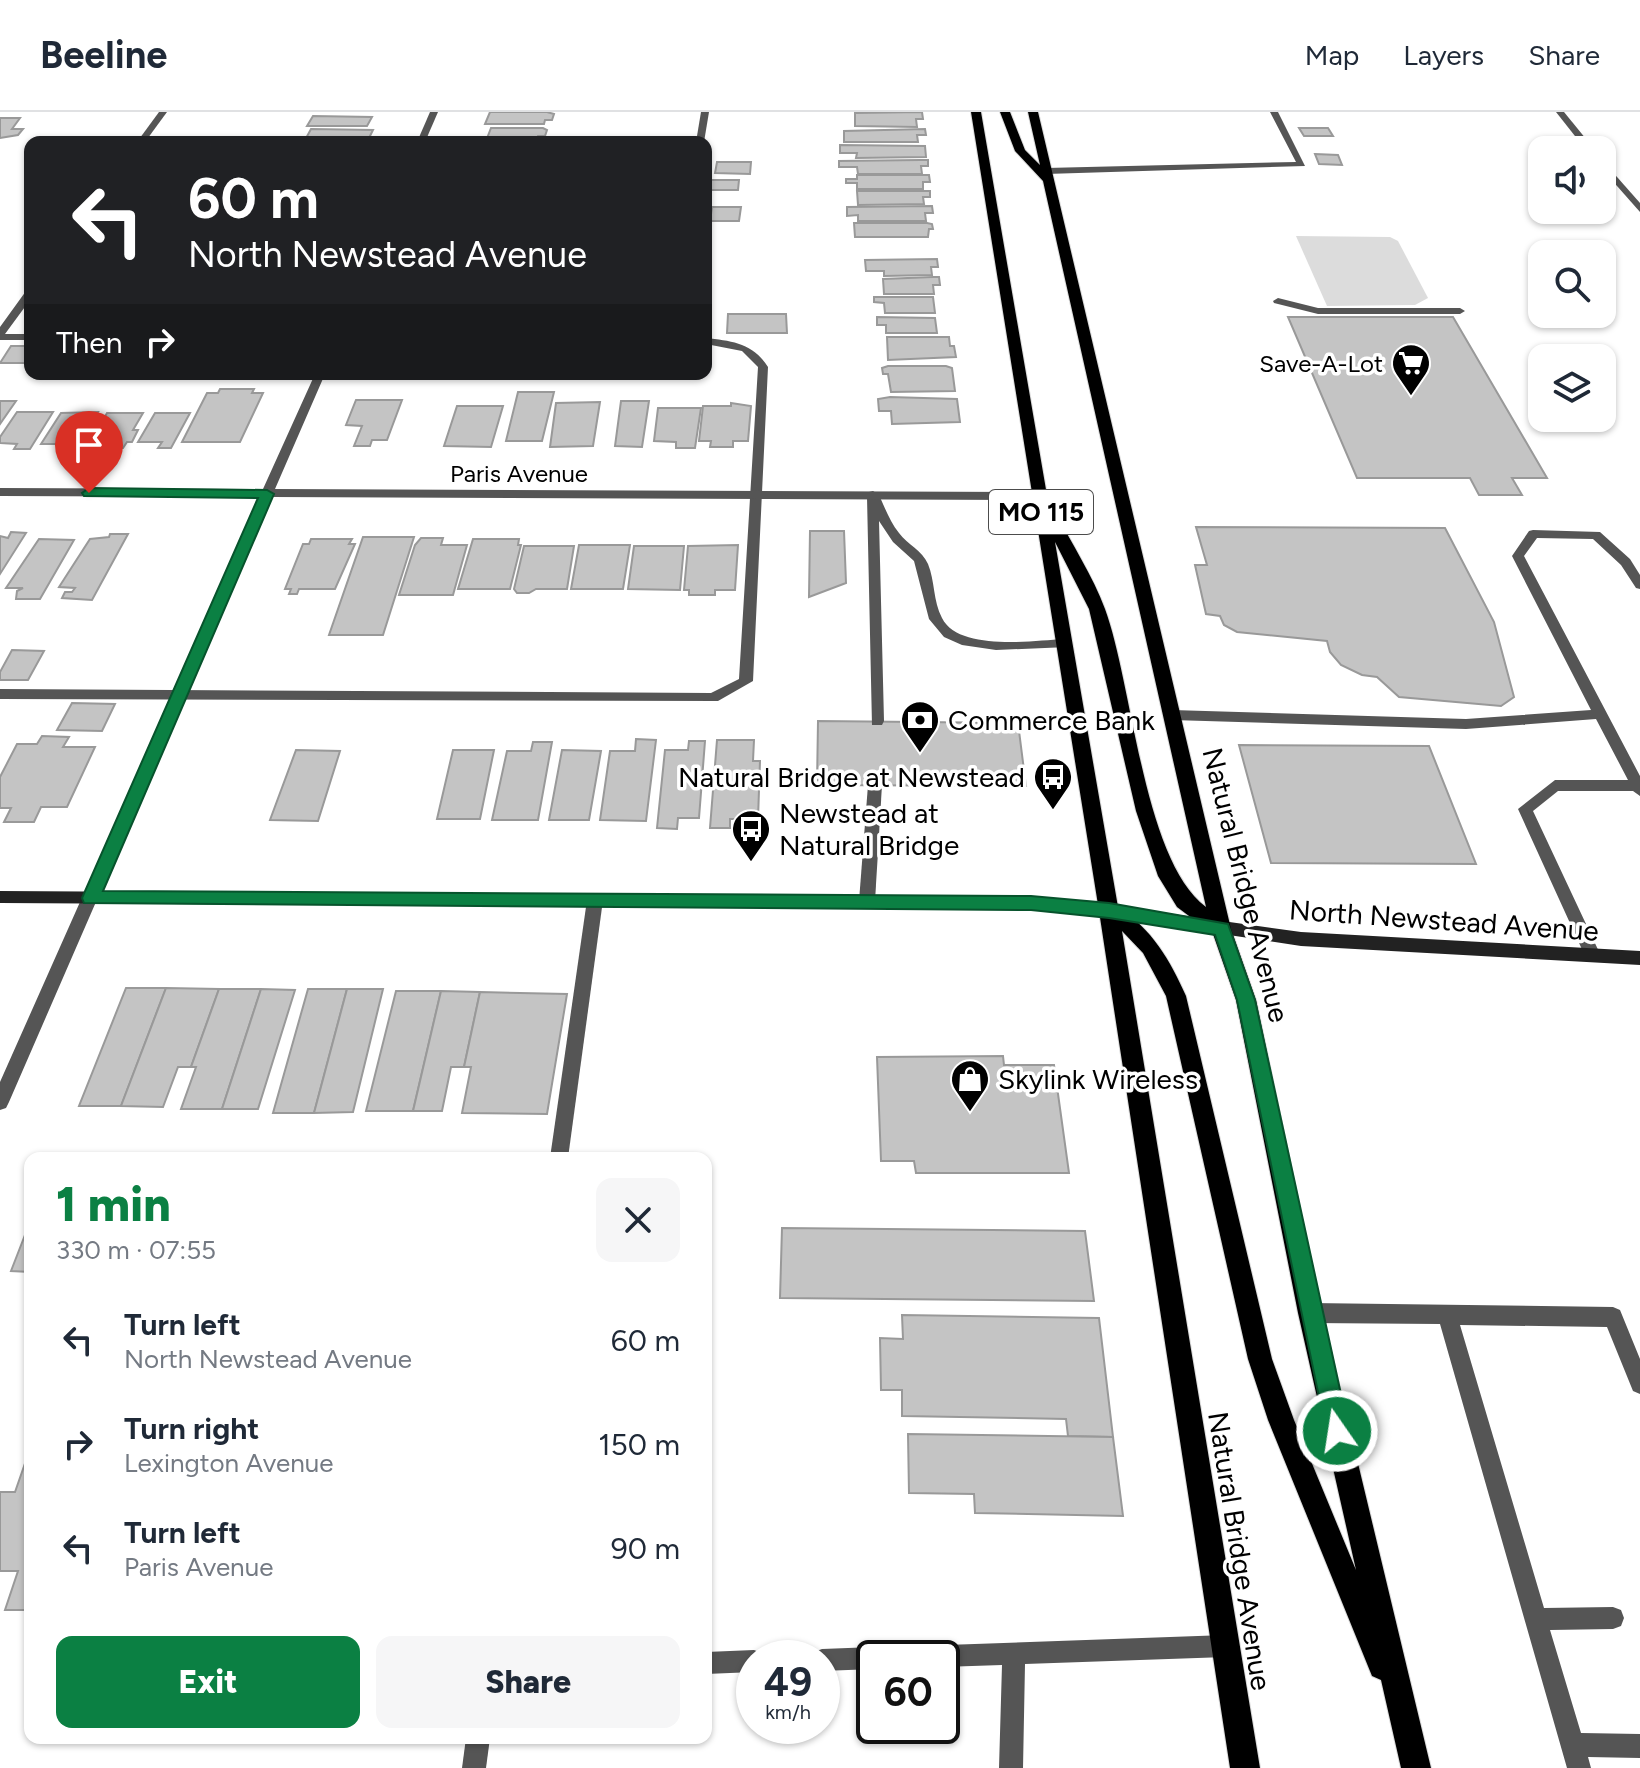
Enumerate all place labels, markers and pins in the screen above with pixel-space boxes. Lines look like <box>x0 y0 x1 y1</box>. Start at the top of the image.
supermarket icon: Save-A-Lot <box>1390 342 1432 397</box>
place label: Save-A-Lot <box>1259 349 1383 378</box>
pin <box>55 411 123 493</box>
bank icon: Commerce Bank <box>899 699 941 754</box>
place label: Commerce Bank <box>948 703 1155 737</box>
bus stop icon: Natural Bridge at Newstead <box>1032 756 1074 811</box>
place label: Natural Bridge at Newstead <box>678 760 1025 794</box>
place label: Newstead at Natural Bridge <box>779 796 959 862</box>
bus stop icon: Newstead at Natural Bridge <box>730 808 772 863</box>
shop icon: Skylink Wireless <box>949 1058 991 1113</box>
place label: Skylink Wireless <box>998 1062 1198 1096</box>

